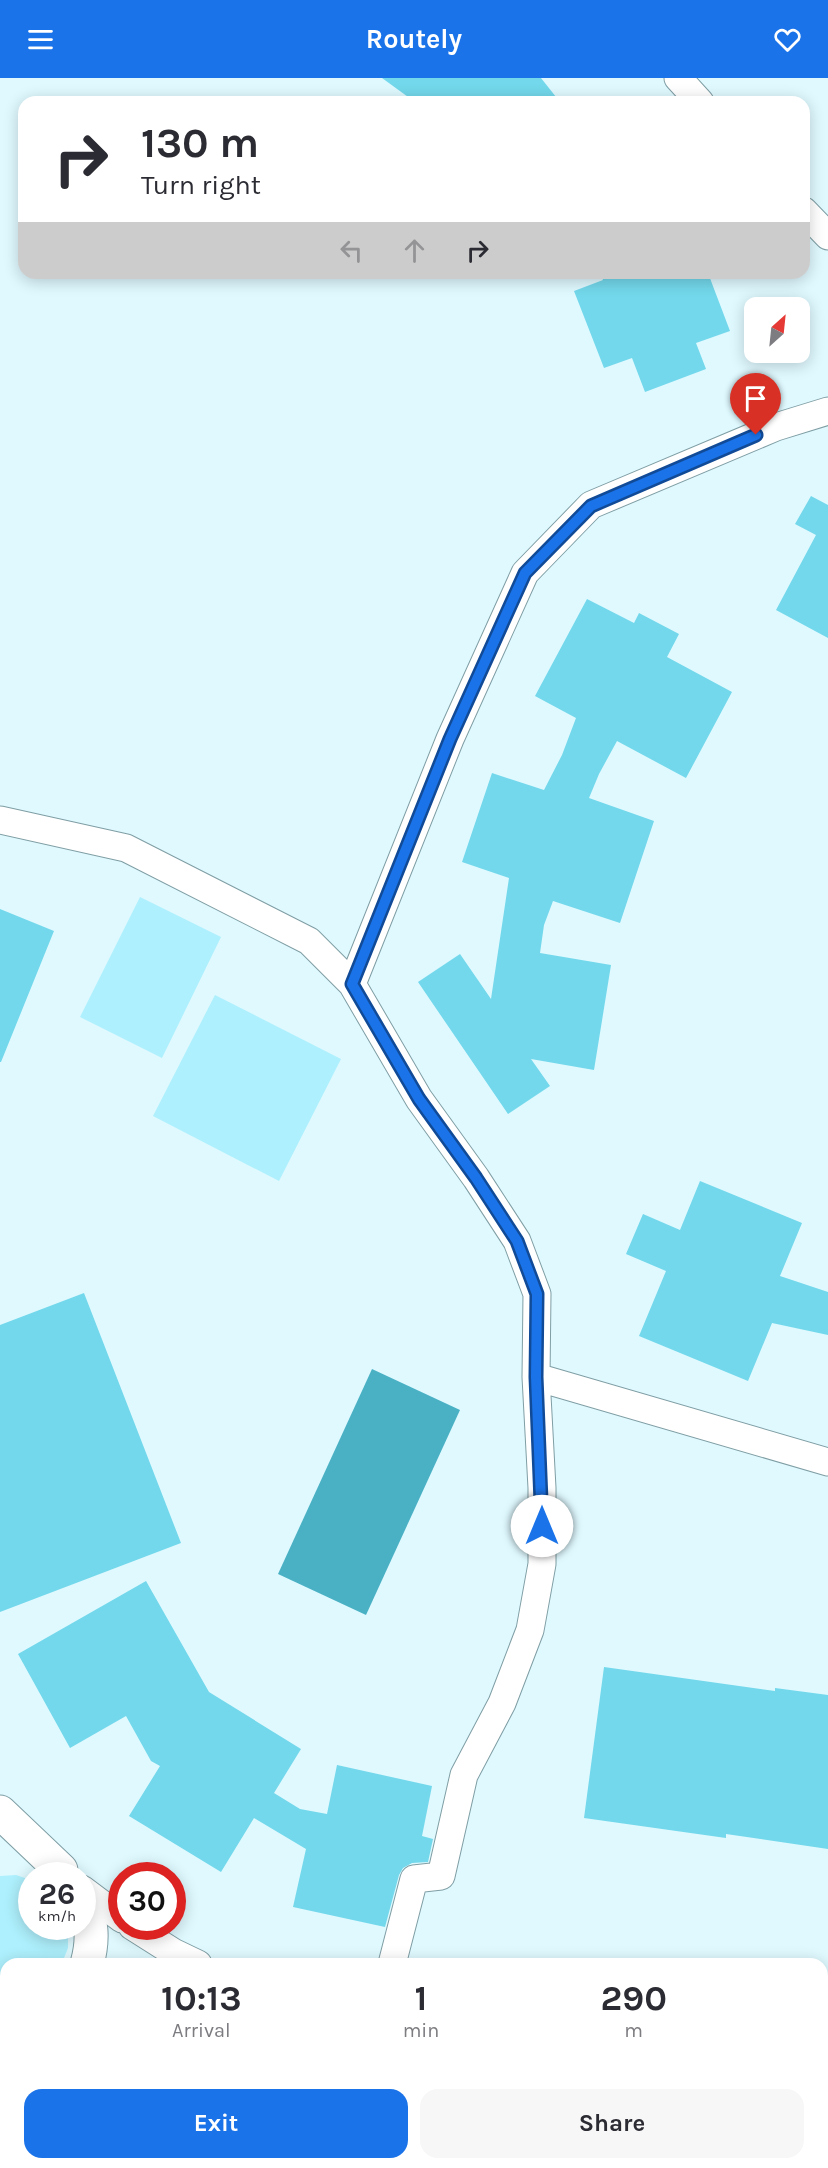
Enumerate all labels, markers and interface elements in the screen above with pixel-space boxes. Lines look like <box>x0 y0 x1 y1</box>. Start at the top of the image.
icon: menu <box>24 23 57 56</box>
text: Routely <box>366 23 462 55</box>
icon: heart <box>771 23 804 56</box>
text: 130 m <box>141 118 259 168</box>
icon: right <box>42 120 120 198</box>
text: Turn right <box>141 169 261 201</box>
icon: left <box>335 234 368 267</box>
icon: ahead <box>398 234 431 267</box>
icon: right <box>461 234 494 267</box>
north arrow <box>744 297 810 363</box>
map controls <box>744 297 810 363</box>
pin <box>730 373 781 435</box>
icon: arrive <box>739 382 772 415</box>
position arrow <box>510 1494 574 1558</box>
speed limit sign: 30 <box>108 1862 186 1940</box>
text: 26 <box>39 1876 75 1912</box>
text: km/h <box>38 1907 76 1925</box>
text: 10:13 <box>161 1977 242 2019</box>
text: 1 <box>415 1977 427 2019</box>
text: 290 <box>600 1977 667 2019</box>
text: Arrival <box>172 2019 231 2042</box>
text: min <box>403 2019 439 2042</box>
text: m <box>624 2019 643 2042</box>
button: Exit <box>24 2089 408 2158</box>
button: Share <box>420 2089 804 2158</box>

